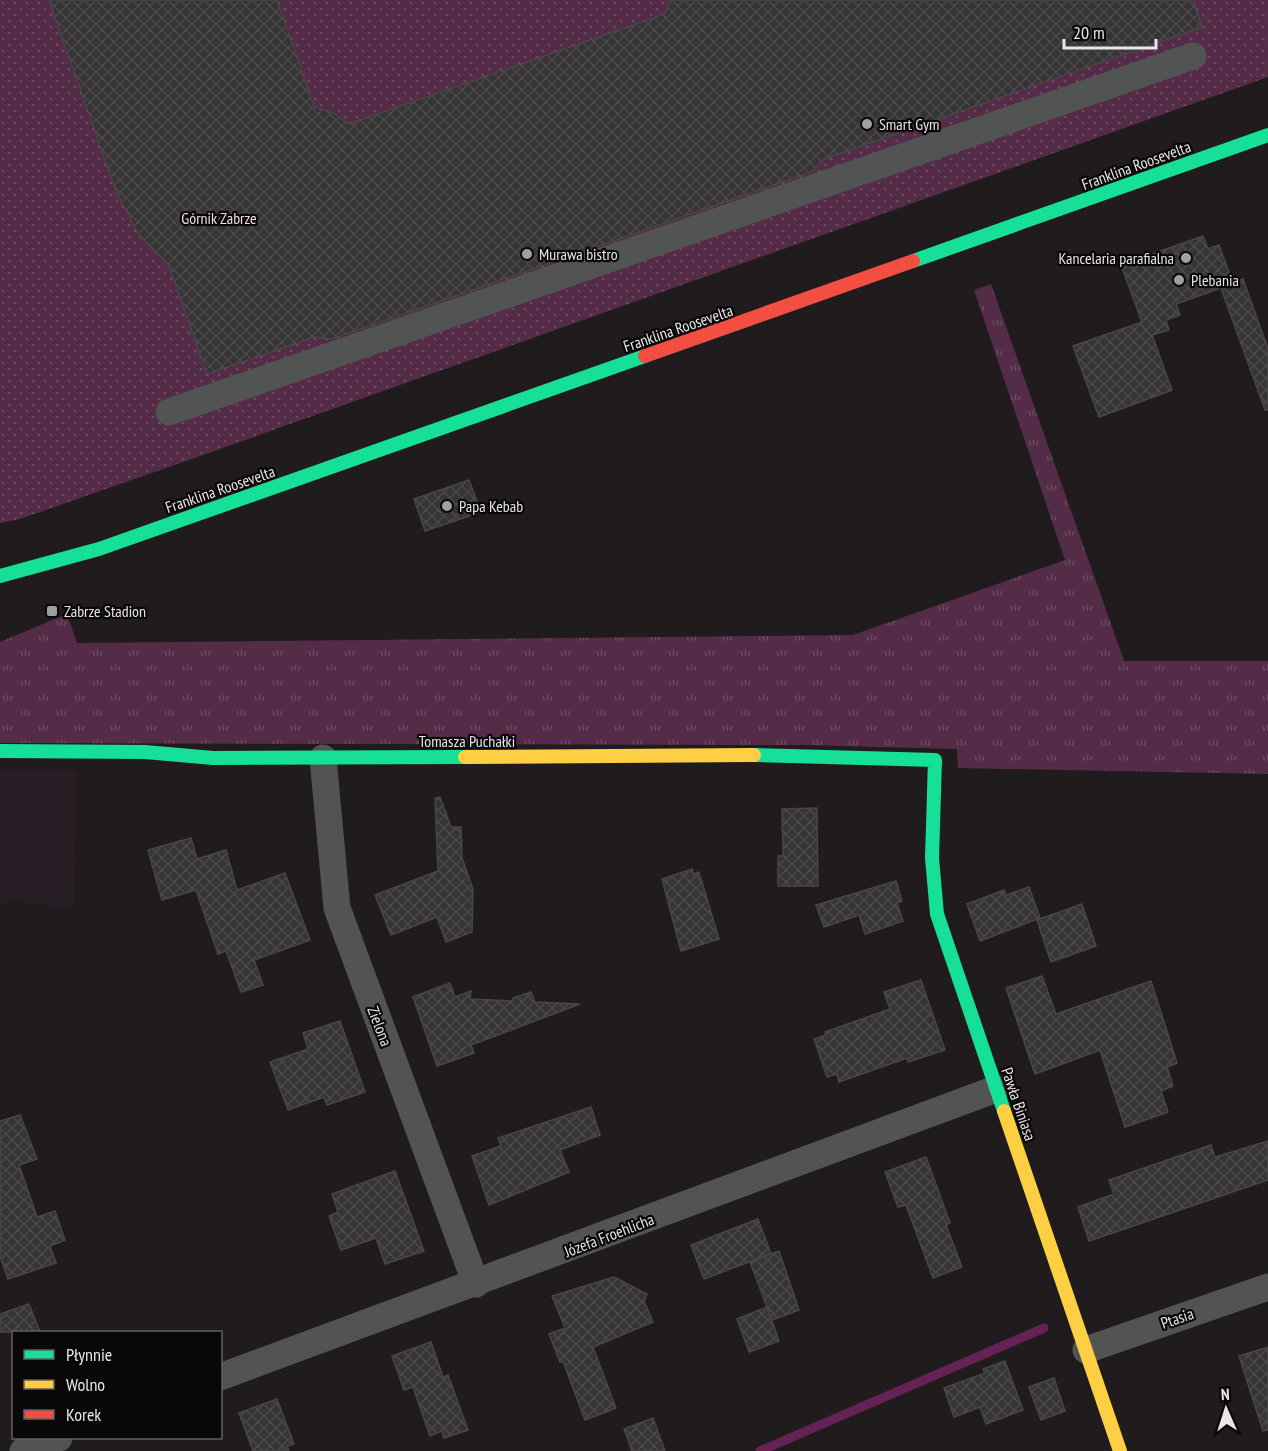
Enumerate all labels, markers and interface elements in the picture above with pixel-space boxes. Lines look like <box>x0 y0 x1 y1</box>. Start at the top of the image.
scale bar <box>1064 12 1156 50</box>
text: 20 m <box>1073 21 1105 44</box>
place label: Smart Gym <box>879 114 940 134</box>
marker: Smart Gym <box>860 117 874 131</box>
street label: Franklina Roosevelta <box>1079 136 1193 194</box>
park label: Górnik Zabrze <box>181 208 257 228</box>
place label: Murawa bistro <box>539 244 618 264</box>
marker: Murawa bistro <box>520 247 534 261</box>
place label: Kancelaria parafialna <box>1059 248 1174 268</box>
marker: Kancelaria parafialna <box>1179 251 1193 265</box>
place label: Plebania <box>1191 270 1239 290</box>
marker: Plebania <box>1172 273 1186 287</box>
street label: Franklina Roosevelta <box>621 300 735 356</box>
street label: Franklina Roosevelta <box>163 461 277 517</box>
place label: Papa Kebab <box>459 496 523 516</box>
marker: Papa Kebab <box>440 499 454 513</box>
place label: Zabrze Stadion <box>64 601 146 621</box>
marker: Zabrze Stadion <box>45 604 59 618</box>
street label: Tomasza Puchałki <box>419 731 515 751</box>
street label: Zielona <box>363 1003 397 1049</box>
street label: Pawła Biniasa <box>997 1065 1041 1143</box>
street label: Józefa Froehlicha <box>560 1209 657 1262</box>
street label: Ptasia <box>1158 1303 1196 1333</box>
legend <box>12 1331 222 1439</box>
text: Płynnie <box>66 1343 112 1366</box>
text: Wolno <box>66 1373 105 1396</box>
north arrow <box>1196 1379 1256 1439</box>
text: N <box>1220 1384 1230 1404</box>
text: Korek <box>66 1403 101 1426</box>

